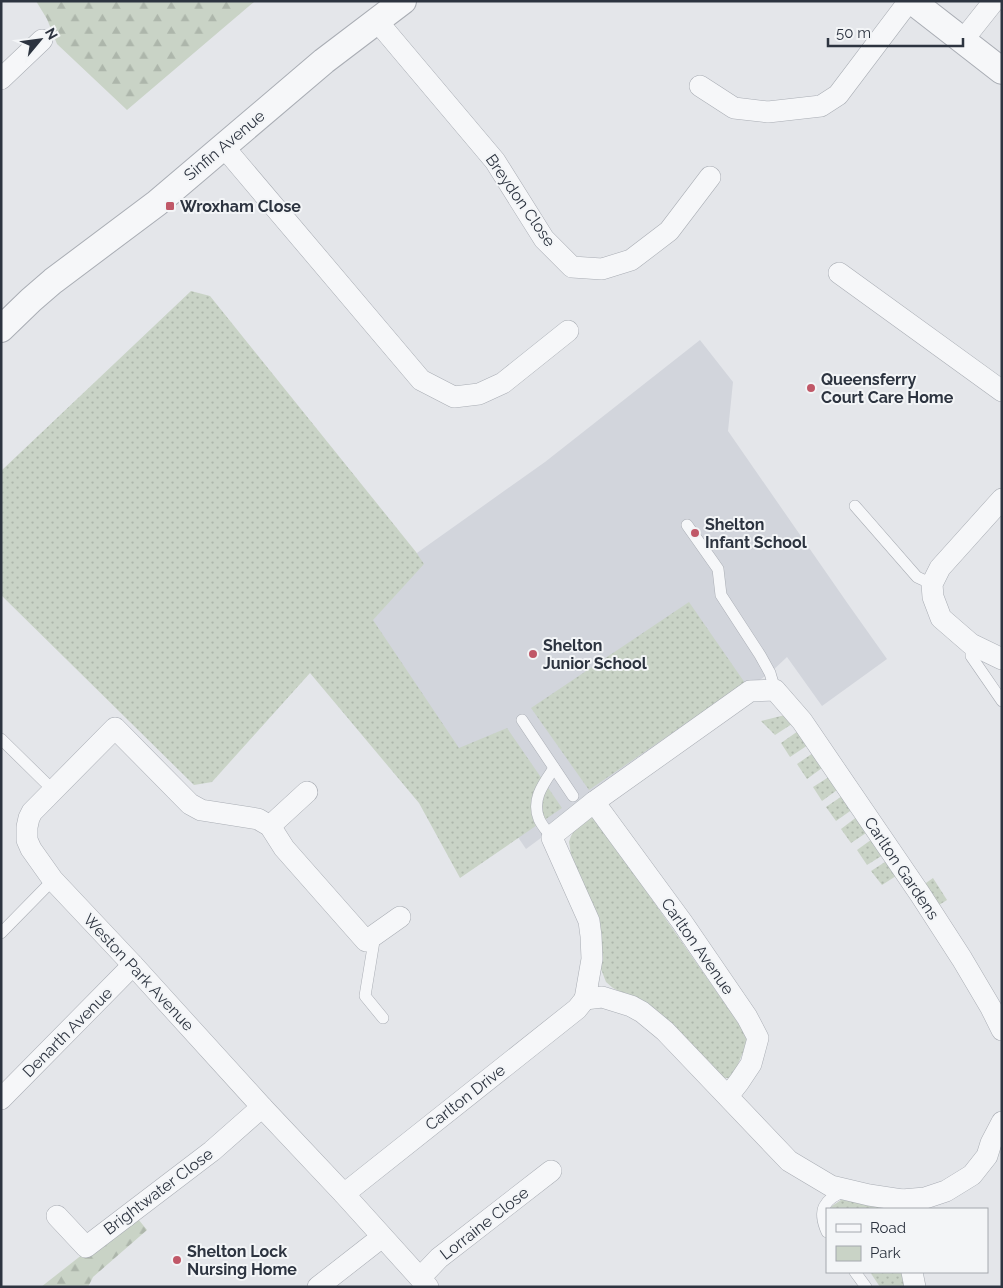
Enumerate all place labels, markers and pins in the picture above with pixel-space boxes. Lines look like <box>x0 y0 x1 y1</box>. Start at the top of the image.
place label: Wroxham Close <box>180 197 301 216</box>
marker: Wroxham Close <box>164 200 176 212</box>
place label: Queensferry Court Care Home <box>821 370 954 407</box>
marker: Queensferry Court Care Home <box>805 382 817 394</box>
place label: Shelton Infant School <box>705 515 808 552</box>
marker: Shelton Infant School <box>689 527 701 539</box>
place label: Shelton Junior School <box>543 636 648 673</box>
marker: Shelton Junior School <box>527 648 539 660</box>
place label: Shelton Lock Nursing Home <box>187 1242 297 1279</box>
marker: Shelton Lock Nursing Home <box>171 1254 183 1266</box>

